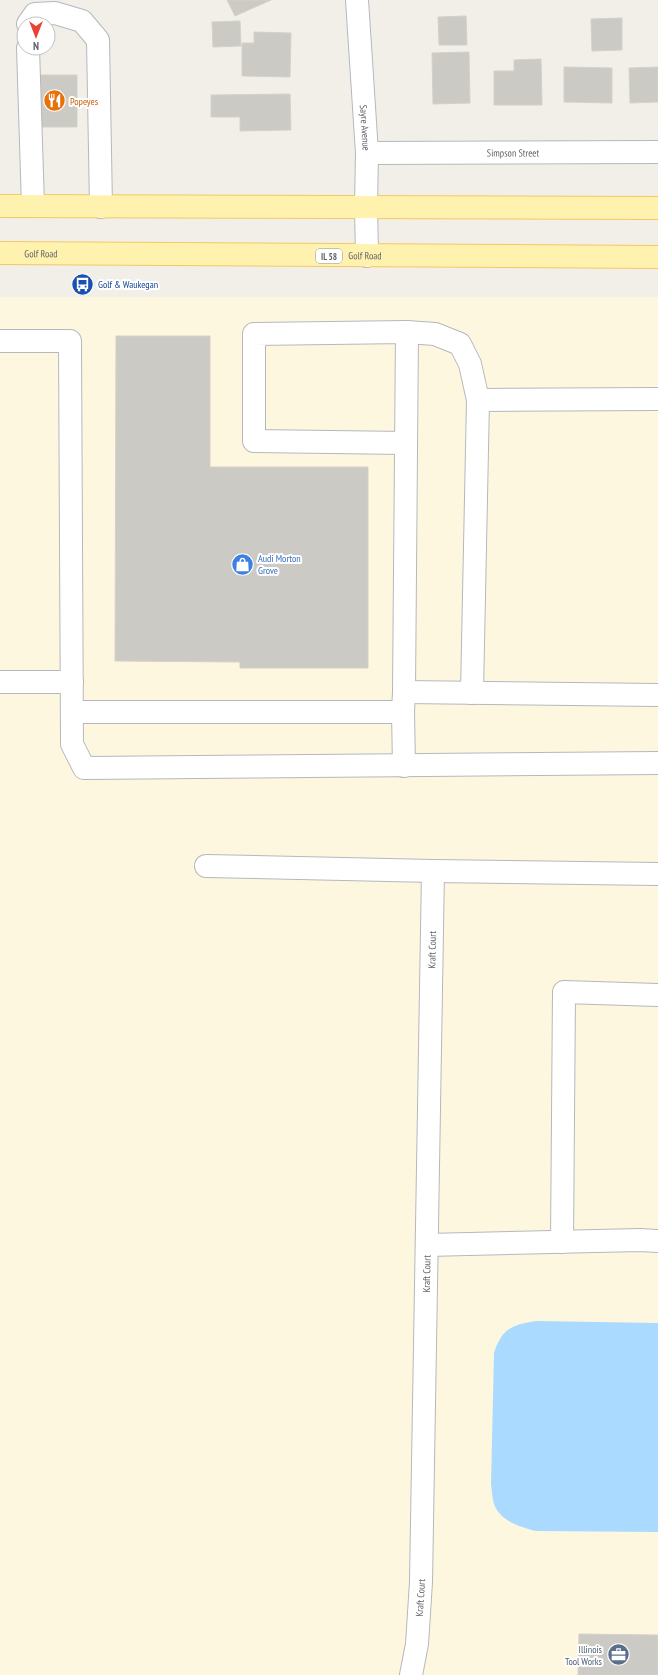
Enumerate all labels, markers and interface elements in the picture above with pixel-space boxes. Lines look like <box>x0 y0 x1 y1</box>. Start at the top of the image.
north arrow <box>16 16 56 56</box>
text: N <box>33 39 39 53</box>
restaurant icon: Popeyes <box>41 88 67 114</box>
place label: Popeyes <box>70 95 99 108</box>
street label: Sayre Avenue <box>357 104 373 151</box>
street label: Simpson Street <box>487 146 539 159</box>
street label: Golf Road <box>24 247 58 260</box>
road number: IL 58 <box>316 249 342 263</box>
street label: Golf Road <box>348 249 382 262</box>
bus stop icon: Golf & Waukegan <box>70 271 96 297</box>
place label: Golf & Waukegan <box>98 278 158 291</box>
shop icon: Audi Morton Grove <box>229 551 255 577</box>
place label: Audi Morton Grove <box>258 552 301 577</box>
street label: Kraft Court <box>425 931 438 969</box>
street label: Kraft Court <box>419 1255 433 1293</box>
street label: Kraft Court <box>412 1579 428 1617</box>
office icon: Illinois Tool Works <box>605 1642 631 1668</box>
place label: Illinois Tool Works <box>565 1643 603 1668</box>

